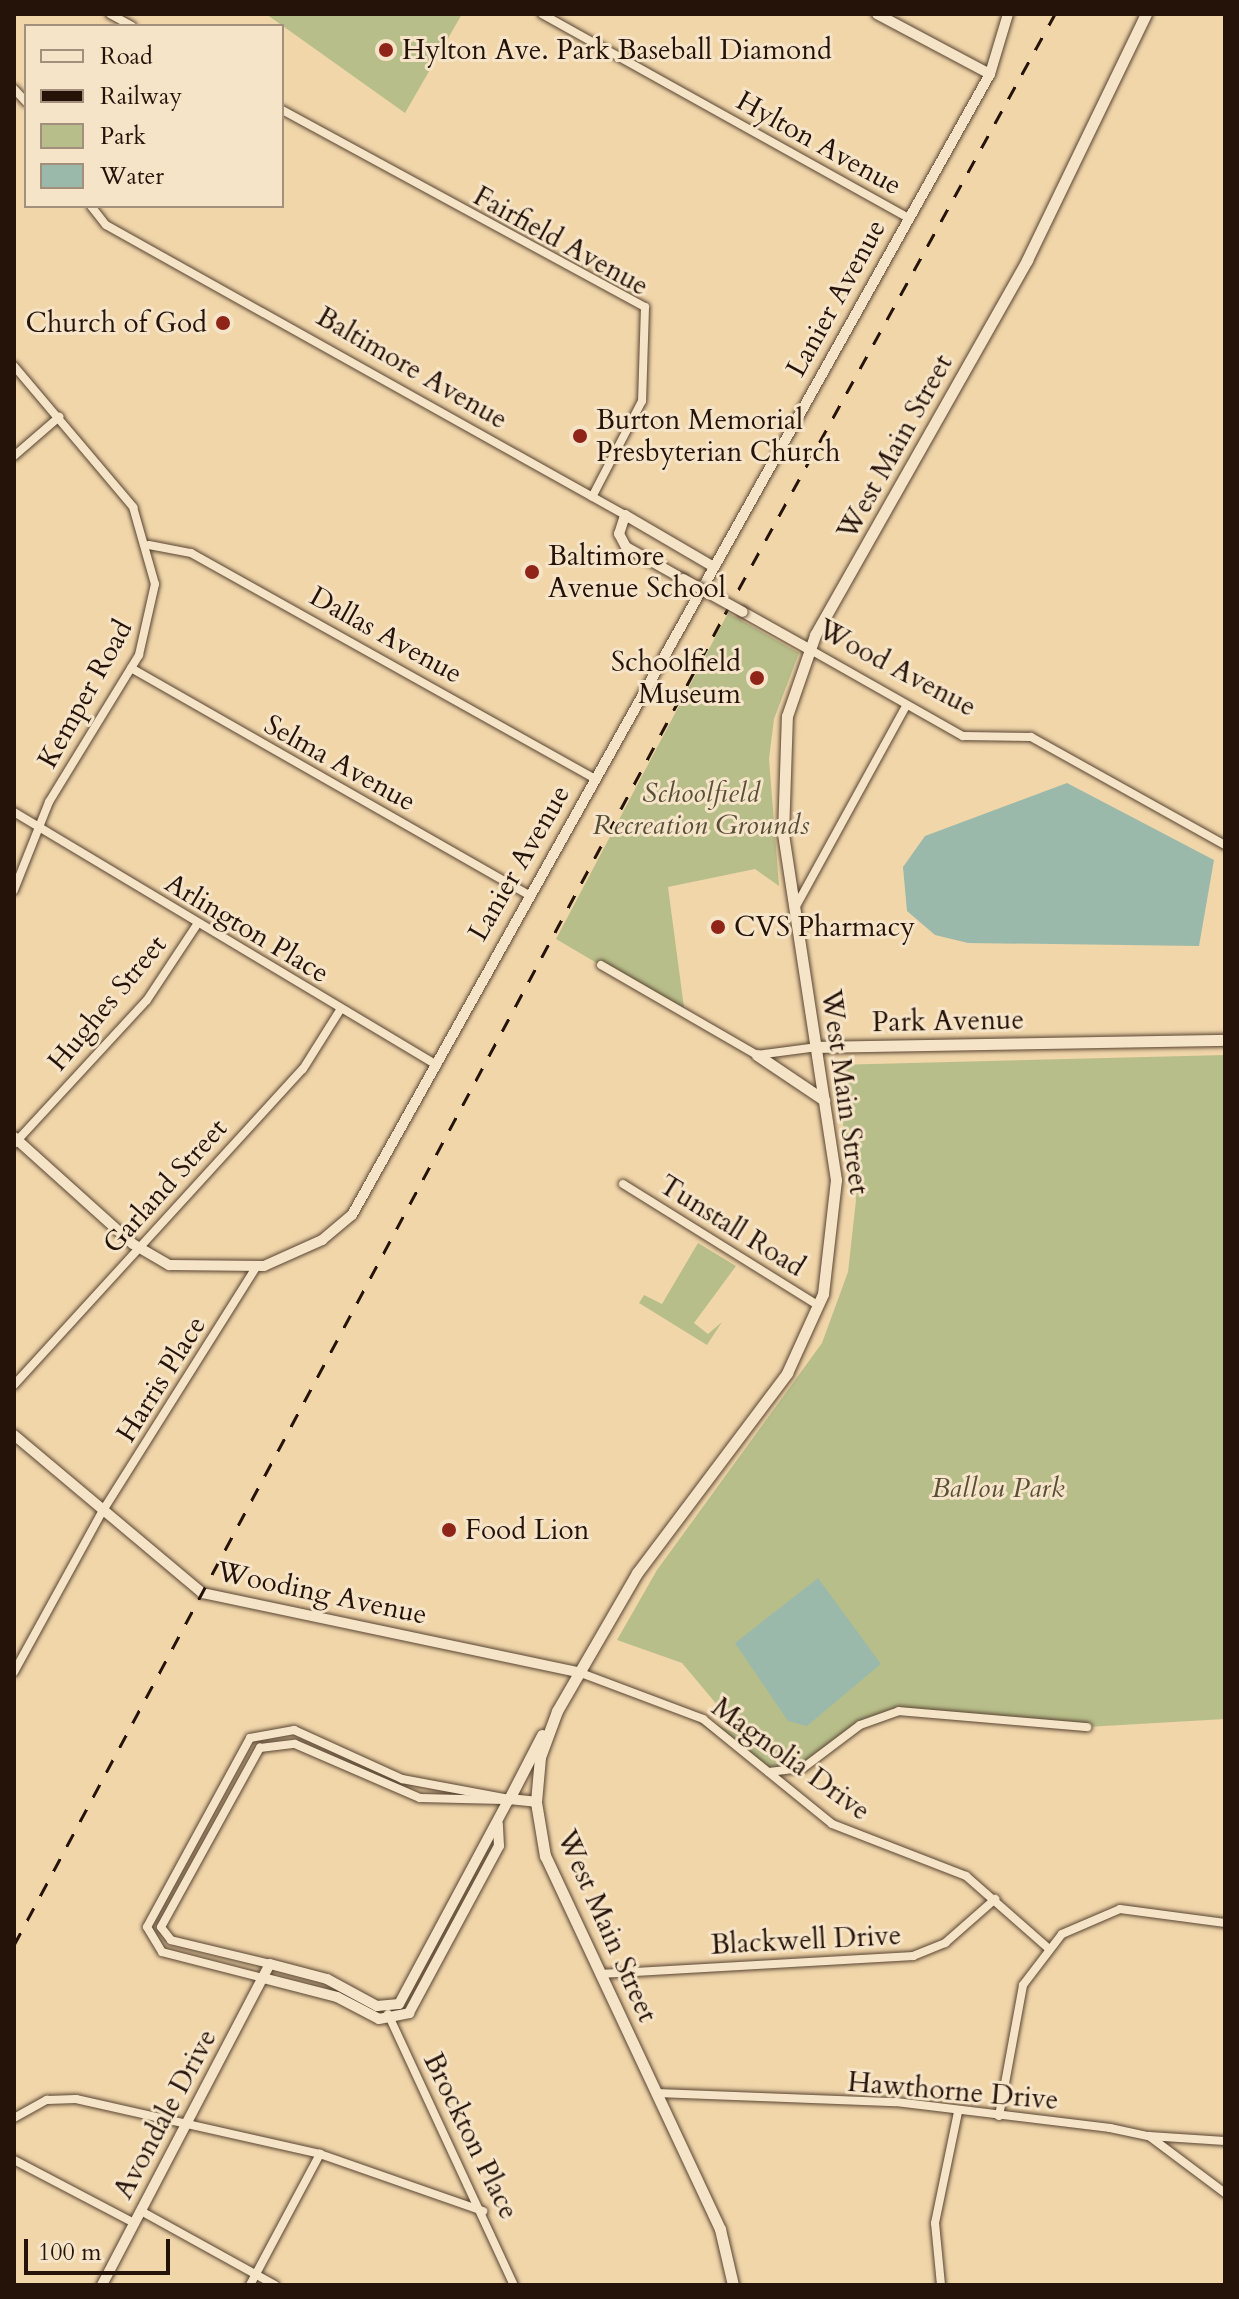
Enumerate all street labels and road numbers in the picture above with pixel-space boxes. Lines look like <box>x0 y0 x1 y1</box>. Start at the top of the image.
street label: Hylton Avenue <box>731 84 907 202</box>
street label: Fairfield Avenue <box>468 179 654 303</box>
street label: Lanier Avenue <box>779 214 893 382</box>
street label: Baltimore Avenue <box>310 300 514 436</box>
street label: West Main Street <box>830 349 960 545</box>
street label: Dallas Avenue <box>304 579 468 691</box>
street label: Wood Avenue <box>812 612 982 724</box>
street label: Kemper Road <box>31 614 139 774</box>
street label: Selma Avenue <box>258 708 422 818</box>
street label: Lanier Avenue <box>461 779 577 947</box>
street label: Arlington Place <box>159 866 335 990</box>
street label: Hughes Street <box>41 928 173 1078</box>
street label: West Main Street <box>814 987 876 1197</box>
street label: Park Avenue <box>872 1003 1024 1039</box>
street label: Garland Street <box>96 1112 234 1260</box>
street label: Tunstall Road <box>653 1168 811 1284</box>
street label: Harris Place <box>109 1310 213 1448</box>
street label: Wooding Avenue <box>214 1554 430 1632</box>
street label: Magnolia Drive <box>705 1690 877 1828</box>
street label: West Main Street <box>550 1825 664 2027</box>
street label: Blackwell Drive <box>710 1918 902 1962</box>
street label: Avondale Drive <box>106 2023 224 2205</box>
street label: Brockton Place <box>416 2047 526 2225</box>
street label: Hawthorne Drive <box>846 2065 1060 2117</box>

